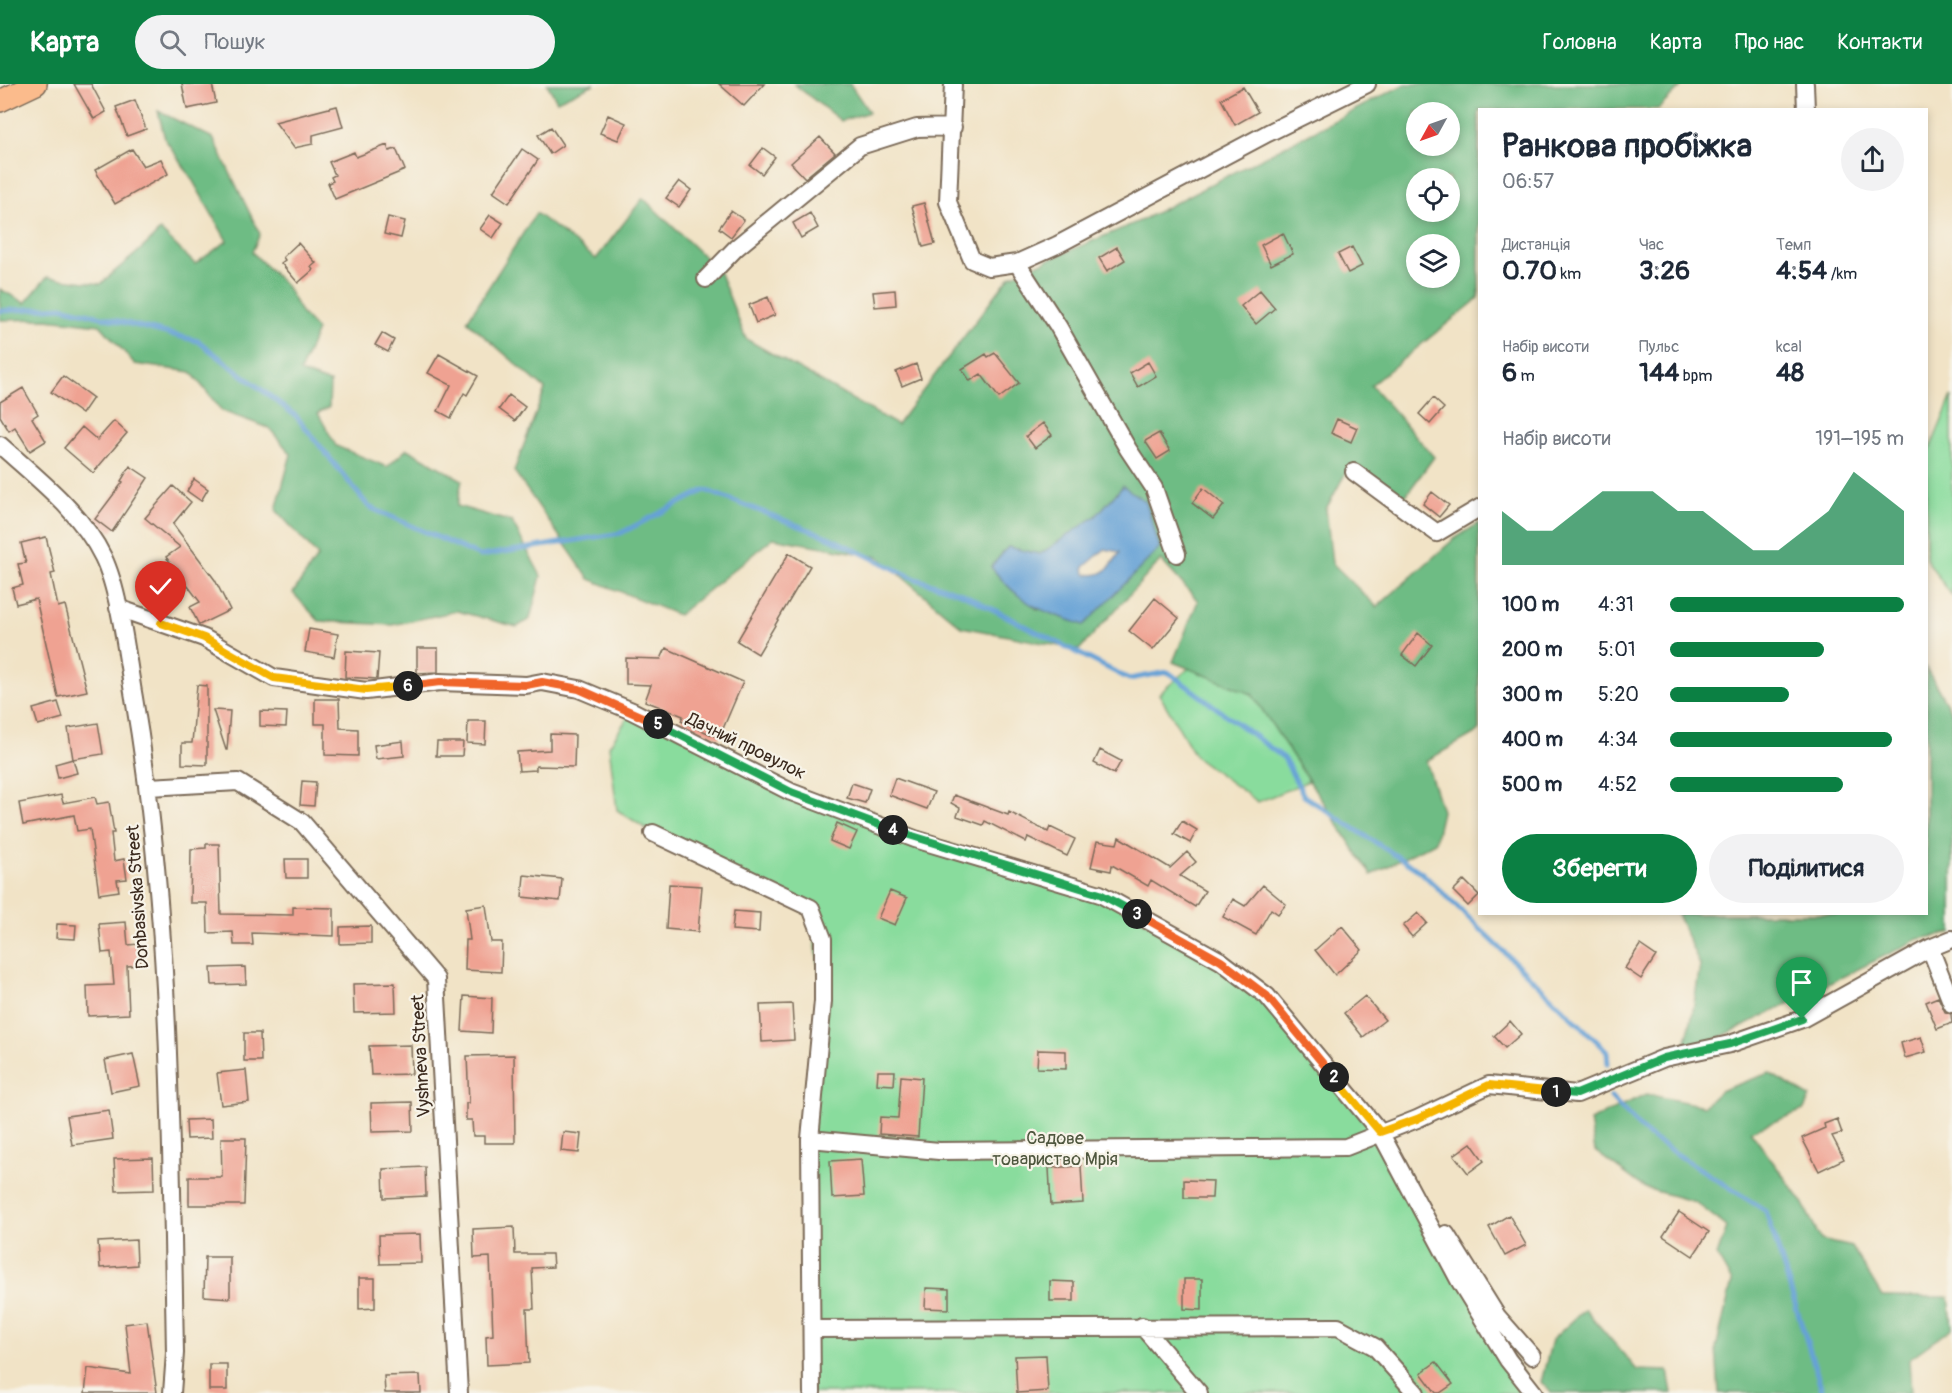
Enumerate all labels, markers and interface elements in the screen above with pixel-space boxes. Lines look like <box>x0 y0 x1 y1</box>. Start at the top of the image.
search box <box>135 15 555 69</box>
text: Карта <box>30 25 99 60</box>
icon: search <box>156 26 189 59</box>
text: Пошук <box>204 28 266 56</box>
text: Головна <box>1543 29 1617 56</box>
text: Карта <box>1650 29 1702 56</box>
text: Про нас <box>1735 29 1804 56</box>
text: Контакти <box>1837 29 1922 56</box>
north arrow <box>1406 102 1460 156</box>
map controls <box>1406 102 1460 288</box>
text: Ранкова пробіжка <box>1502 126 1752 167</box>
button: share <box>1841 128 1904 191</box>
button: locate <box>1406 168 1460 222</box>
text: 06:57 <box>1502 169 1554 194</box>
button: layers <box>1406 234 1460 288</box>
text: Дистанція <box>1502 235 1570 255</box>
text: Час <box>1639 235 1664 255</box>
text: Темп <box>1776 235 1811 255</box>
text: 0.70 <box>1502 255 1557 287</box>
text: 3:26 <box>1639 255 1690 287</box>
text: 4:54 <box>1776 255 1827 287</box>
text: km <box>1557 264 1581 284</box>
text: /km <box>1827 264 1857 284</box>
text: Набір висоти <box>1502 337 1589 357</box>
text: Пульс <box>1639 337 1679 357</box>
text: kcal <box>1776 337 1802 357</box>
text: 6 <box>1502 357 1517 389</box>
text: 144 <box>1639 357 1679 389</box>
text: 48 <box>1776 357 1804 389</box>
text: m <box>1517 366 1535 386</box>
text: bpm <box>1679 366 1712 386</box>
text: Набір висоти <box>1502 426 1611 451</box>
text: 191–195 m <box>1815 426 1904 451</box>
pin <box>135 561 186 623</box>
icon: check <box>144 570 177 603</box>
text: 100 m <box>1502 592 1559 617</box>
text: 4:31 <box>1598 592 1634 617</box>
text: 200 m <box>1502 637 1563 662</box>
text: 5:01 <box>1598 637 1636 662</box>
pin: 6 <box>393 671 423 701</box>
text: 6 <box>403 676 413 696</box>
text: 300 m <box>1502 682 1563 707</box>
text: 5:20 <box>1598 682 1639 707</box>
street label: Дачний провулок <box>682 707 810 785</box>
pin: 5 <box>643 709 673 739</box>
text: 5 <box>654 714 662 734</box>
text: 400 m <box>1502 727 1563 752</box>
text: 4:34 <box>1598 727 1638 752</box>
text: 500 m <box>1502 772 1562 797</box>
text: 4:52 <box>1598 772 1637 797</box>
pin: 4 <box>878 815 908 845</box>
text: 4 <box>888 820 898 840</box>
street label: Donbasivska Street <box>121 823 155 970</box>
button: Зберегти <box>1502 834 1697 903</box>
button: Поділитися <box>1709 834 1904 903</box>
pin: 3 <box>1122 899 1152 929</box>
text: 3 <box>1133 904 1141 924</box>
pin <box>1776 957 1827 1019</box>
icon: arrive <box>1785 966 1818 999</box>
street label: Vyshneva Street <box>406 993 436 1118</box>
pin: 2 <box>1319 1062 1349 1092</box>
text: 2 <box>1330 1067 1338 1087</box>
pin: 1 <box>1541 1077 1571 1107</box>
text: 1 <box>1553 1082 1559 1102</box>
park label: Садове товариство Мрія <box>992 1127 1118 1171</box>

